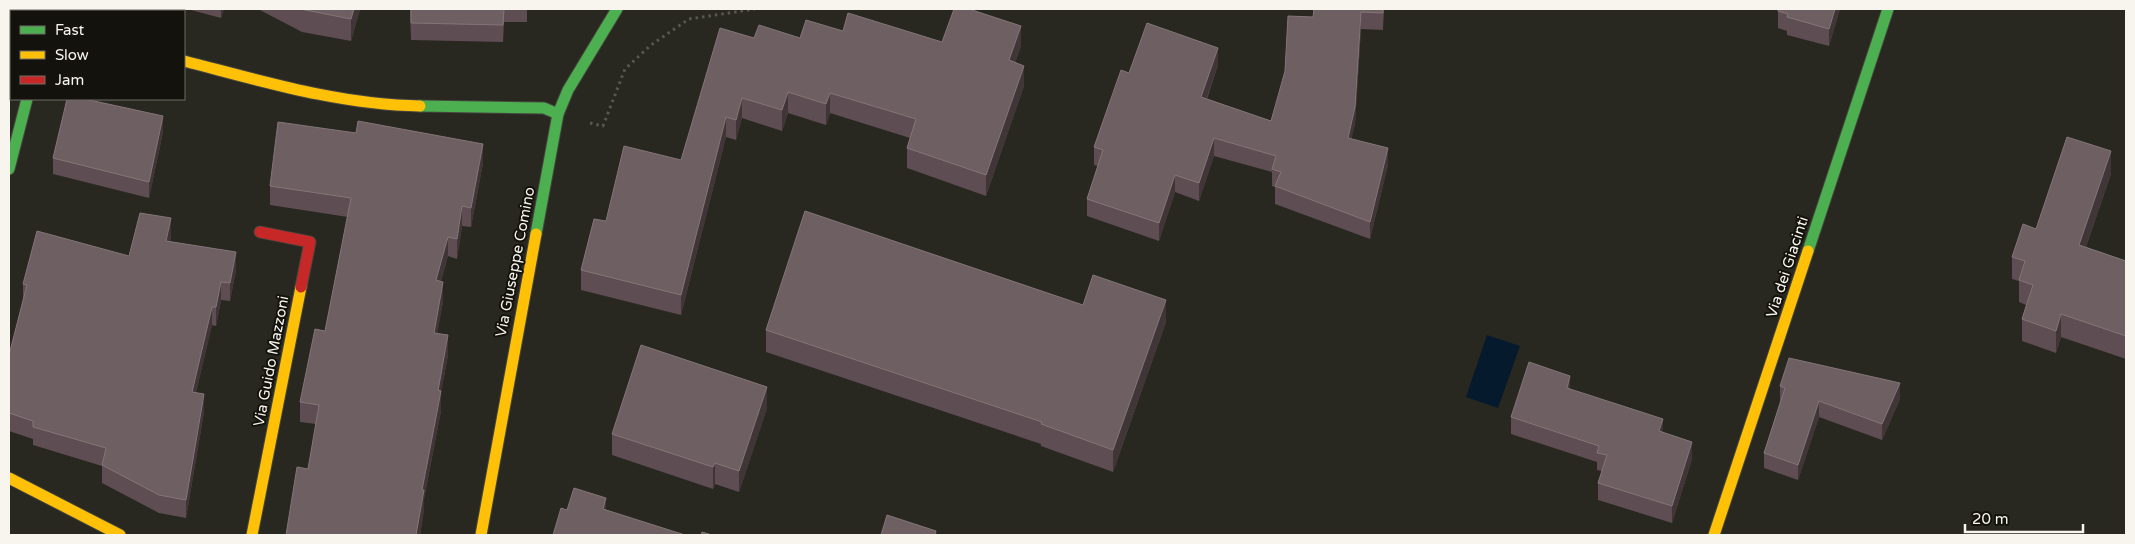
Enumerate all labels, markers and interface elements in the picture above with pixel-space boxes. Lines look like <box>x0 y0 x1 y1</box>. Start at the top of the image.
legend <box>10 10 185 100</box>
text: Fast <box>55 21 85 39</box>
text: Slow <box>55 46 89 64</box>
text: Jam <box>55 71 84 89</box>
street label: Via Giuseppe Comino <box>492 185 538 339</box>
street label: Via dei Giacinti <box>1762 214 1812 320</box>
street label: Via Guido Mazzoni <box>249 294 293 428</box>
scale bar <box>1965 502 2082 534</box>
text: 20 m <box>1972 510 2009 528</box>

